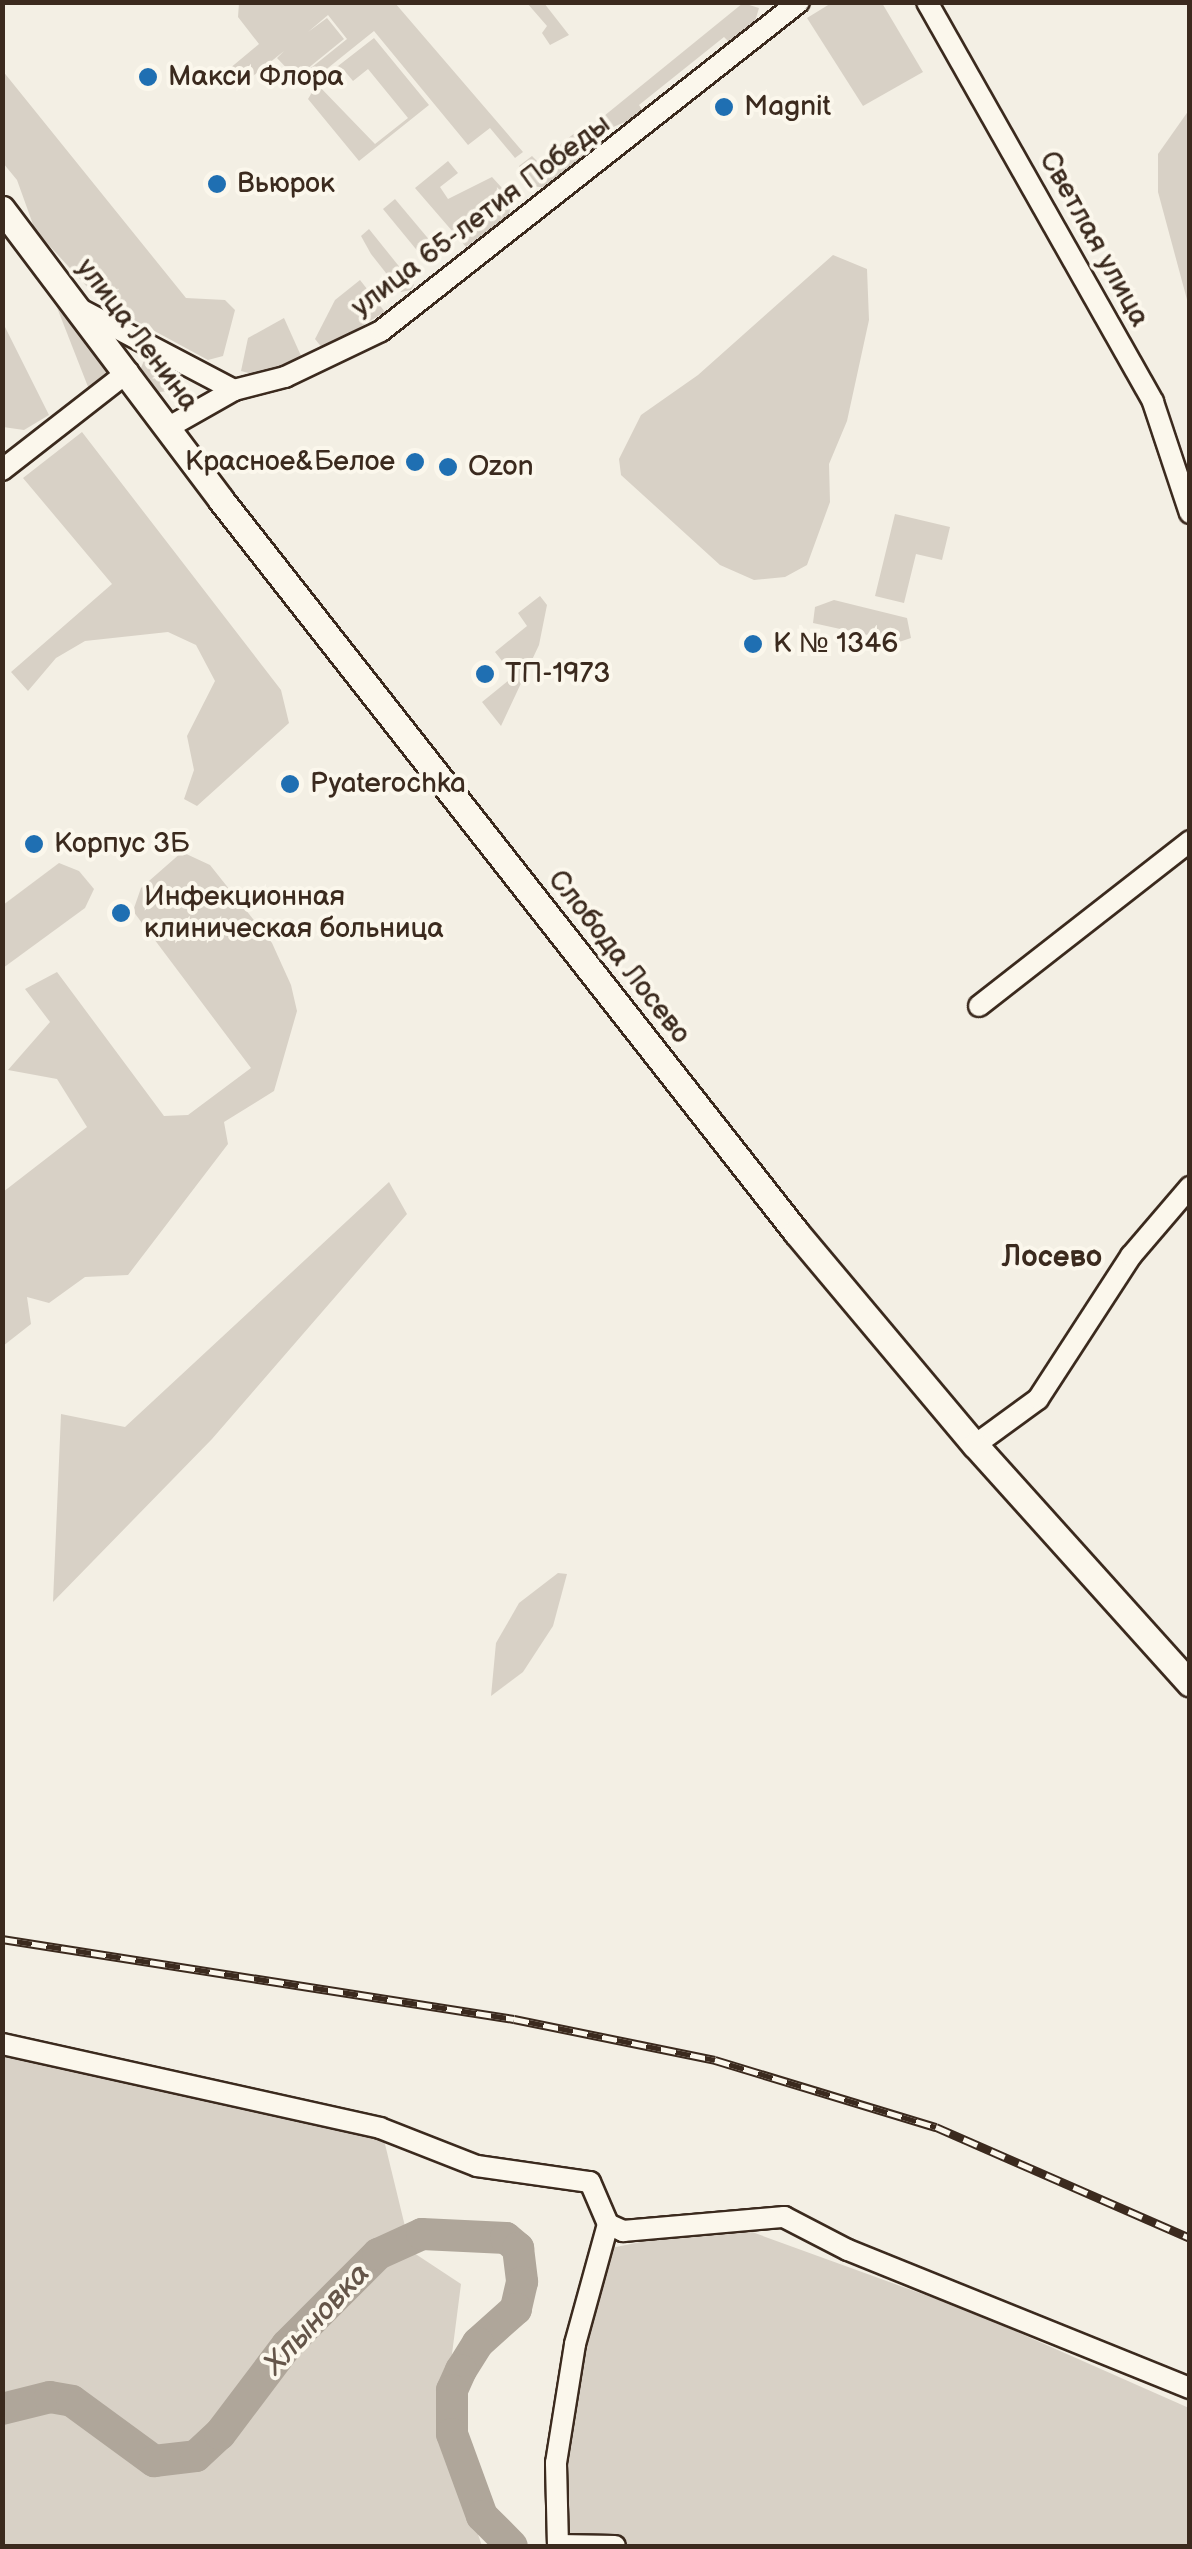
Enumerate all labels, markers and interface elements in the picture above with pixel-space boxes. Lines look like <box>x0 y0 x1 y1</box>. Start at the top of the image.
place label: Макси Флора <box>168 60 344 94</box>
marker: Макси Флора <box>137 66 159 88</box>
place label: Magnit <box>744 90 831 124</box>
marker: Magnit <box>713 96 735 118</box>
street label: улица 65-летия Победы <box>345 108 617 324</box>
street label: Светлая улица <box>1032 145 1156 333</box>
place label: Вьюрок <box>237 167 335 201</box>
marker: Вьюрок <box>206 173 228 195</box>
street label: улица Ленина <box>69 252 205 418</box>
place label: Красное&Белое <box>185 445 395 479</box>
place label: Ozon <box>468 450 534 484</box>
marker: Красное&Белое <box>404 451 426 473</box>
marker: Ozon <box>437 456 459 478</box>
place label: К № 1346 <box>773 627 898 661</box>
marker: К № 1346 <box>742 633 764 655</box>
place label: ТП-1973 <box>505 657 610 691</box>
marker: ТП-1973 <box>474 663 496 685</box>
place label: Pyaterochka <box>310 767 466 801</box>
marker: Pyaterochka <box>279 773 301 795</box>
place label: Корпус 3Б <box>54 827 190 861</box>
marker: Корпус 3Б <box>23 833 45 855</box>
street label: Слобода Лосево <box>541 864 697 1050</box>
place label: Инфекционная клиническая больница <box>144 880 444 946</box>
marker: Инфекционная клиническая больница <box>108 900 134 926</box>
district label: Лосево <box>1002 1239 1102 1275</box>
water label: Хлыновка <box>256 2256 378 2382</box>

